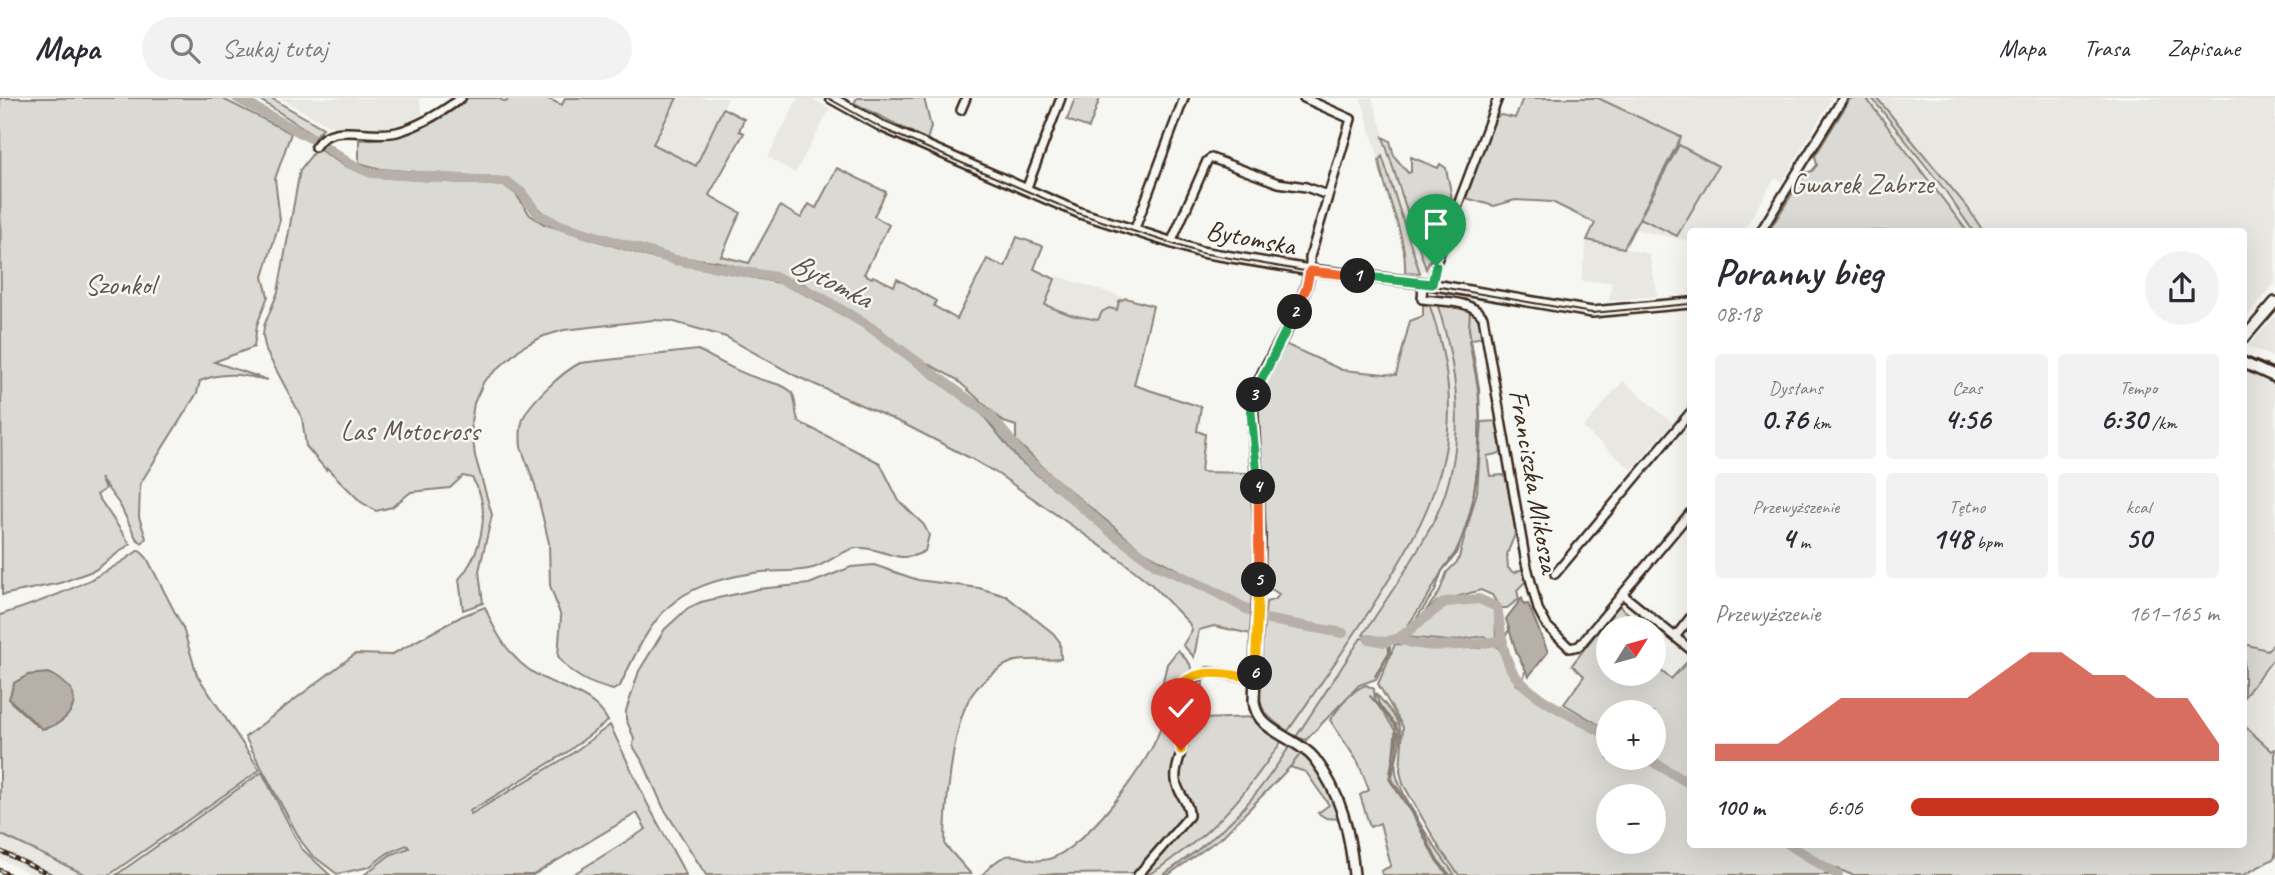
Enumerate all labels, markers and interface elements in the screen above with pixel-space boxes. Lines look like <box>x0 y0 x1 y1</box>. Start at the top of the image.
search box <box>142 17 632 80</box>
text: Mapa <box>35 27 100 69</box>
icon: search <box>166 29 204 67</box>
text: Szukaj tutaj <box>222 32 328 65</box>
text: Mapa <box>1999 33 2045 63</box>
text: Trasa <box>2083 33 2129 63</box>
text: Zapisane <box>2167 33 2240 63</box>
park label: Gwarek Zabrze <box>1791 166 1935 201</box>
pin <box>1406 194 1466 266</box>
icon: arrive <box>1417 205 1455 243</box>
street label: Bytomska <box>1203 212 1300 264</box>
water label: Bytomka <box>784 244 881 318</box>
text: Poranny bieg <box>1715 249 1883 296</box>
button: share <box>2145 251 2219 325</box>
pin: 1 <box>1340 258 1376 294</box>
text: 1 <box>1353 263 1362 287</box>
park label: Szonkol <box>85 267 160 302</box>
pin: 2 <box>1278 294 1312 330</box>
text: 2 <box>1290 299 1299 323</box>
text: 08:18 <box>1715 299 1761 328</box>
text: Dystans <box>1769 376 1823 400</box>
text: Czas <box>1952 376 1982 400</box>
text: Tempo <box>2119 376 2157 400</box>
pin: 3 <box>1236 378 1272 412</box>
text: 3 <box>1249 382 1258 406</box>
street label: Franciszka Mikosza <box>1501 387 1568 578</box>
text: 0.76 <box>1761 400 1808 438</box>
text: 4:56 <box>1944 400 1990 438</box>
text: 6:30 <box>2100 400 2147 438</box>
text: km <box>1808 411 1831 435</box>
text: /km <box>2147 411 2177 435</box>
park label: Las Motocross <box>340 413 482 448</box>
pin: 4 <box>1240 470 1276 504</box>
text: 4 <box>1253 474 1262 498</box>
text: Przewyższenie <box>1752 495 1839 519</box>
text: Tętno <box>1949 495 1985 519</box>
text: kcal <box>2126 495 2151 519</box>
text: 4 <box>1781 519 1795 557</box>
text: 148 <box>1931 519 1972 557</box>
text: 50 <box>2125 519 2152 557</box>
text: m <box>1795 530 1810 554</box>
text: bpm <box>1972 530 2003 554</box>
pin: 5 <box>1242 562 1276 598</box>
text: 5 <box>1254 567 1263 591</box>
text: Przewyższenie <box>1715 599 1820 628</box>
text: 161–165 m <box>2128 599 2219 628</box>
north arrow <box>1596 616 1666 686</box>
map controls <box>1596 616 1666 854</box>
pin: 6 <box>1238 656 1272 690</box>
text: 6 <box>1250 660 1259 684</box>
pin <box>1151 678 1211 750</box>
icon: check <box>1162 689 1200 727</box>
button: + <box>1596 700 1666 770</box>
button: − <box>1596 784 1666 854</box>
text: 100 m <box>1715 793 1765 822</box>
text: 6:06 <box>1827 793 1863 822</box>

